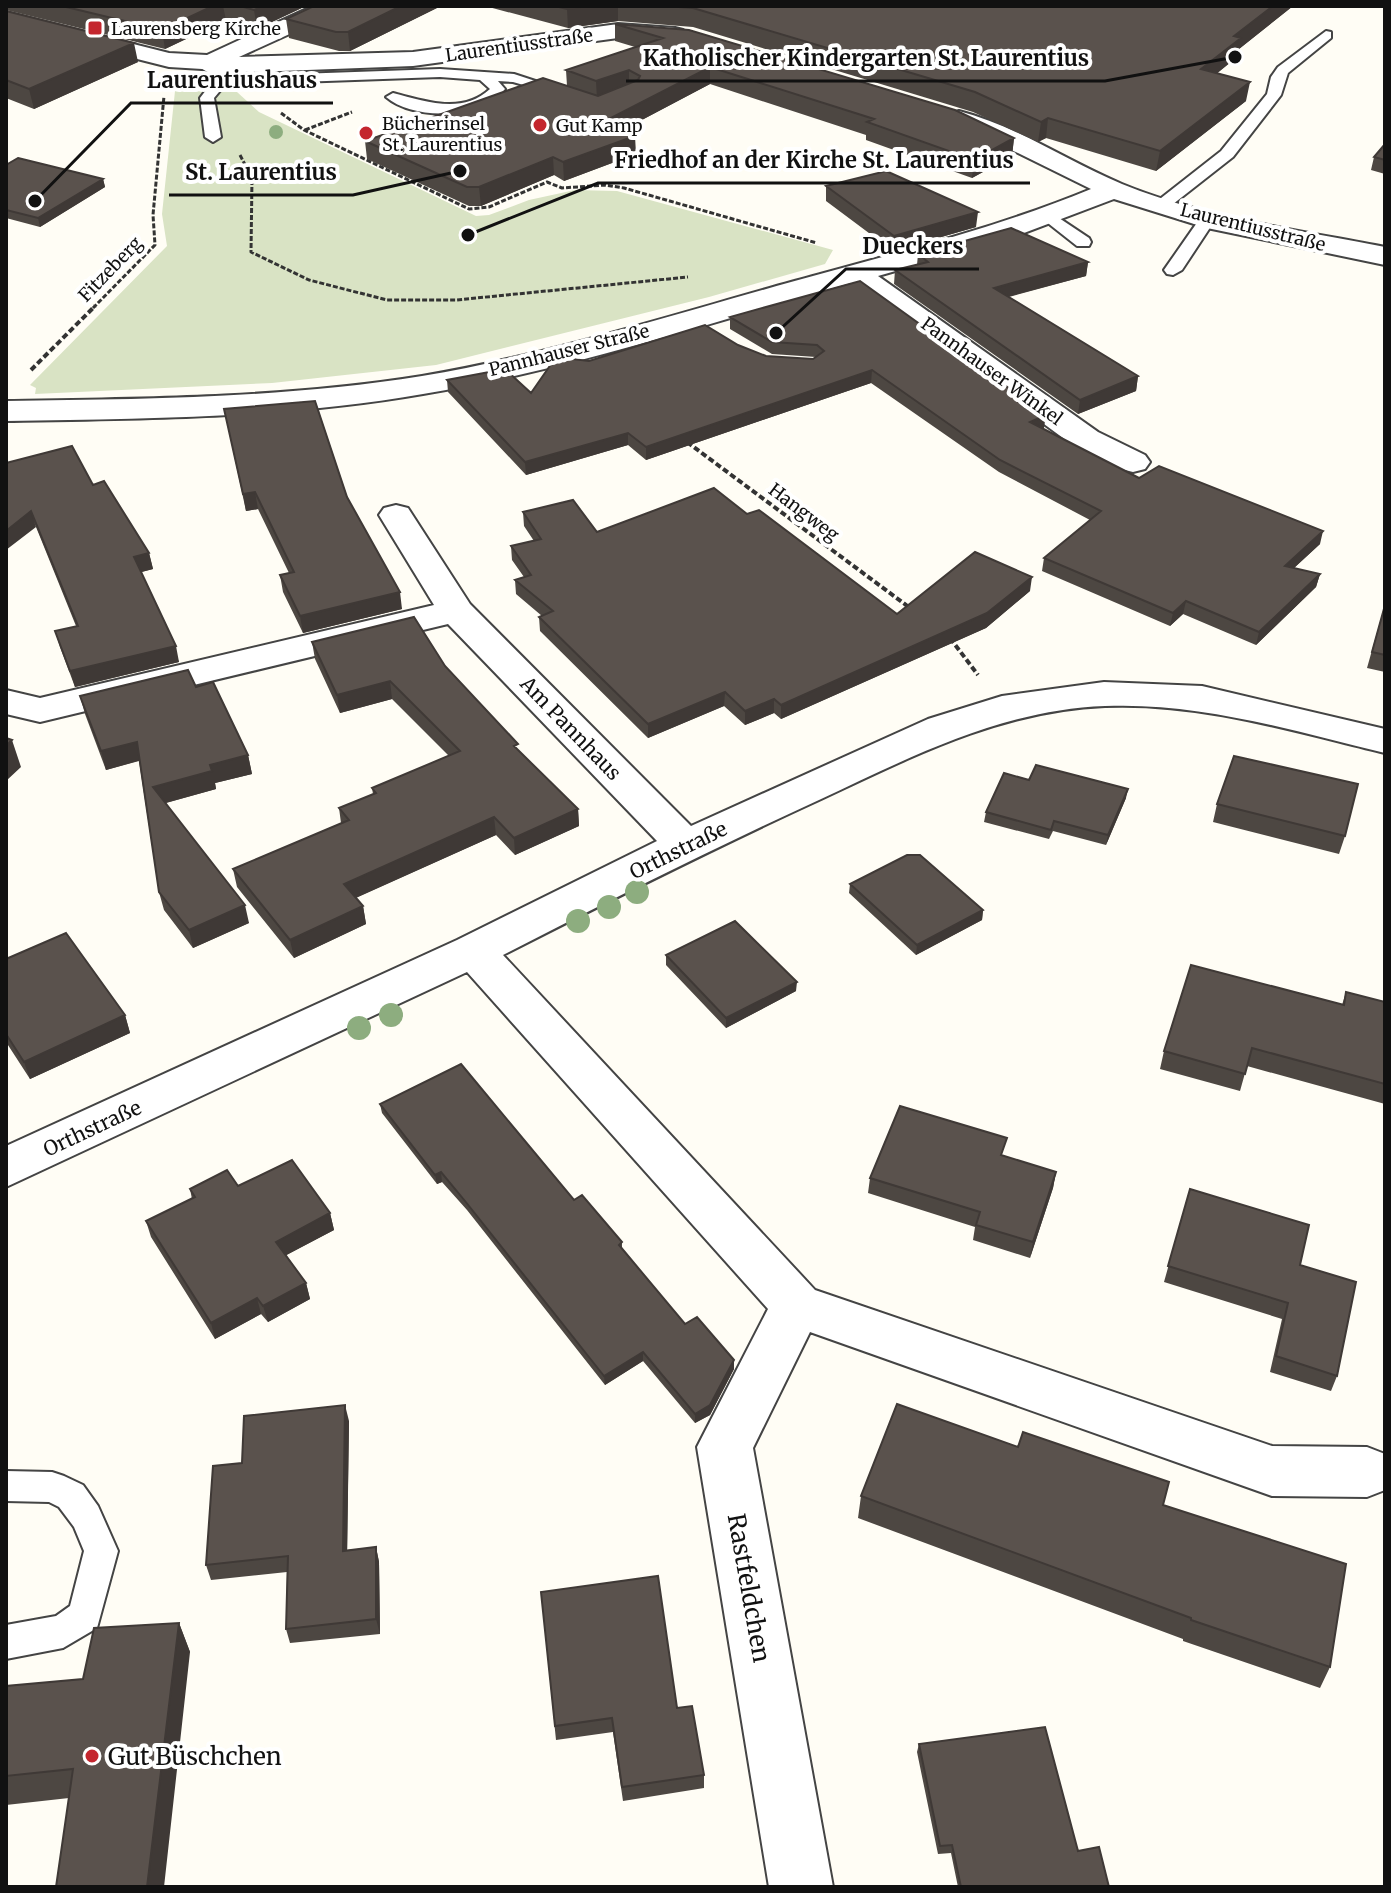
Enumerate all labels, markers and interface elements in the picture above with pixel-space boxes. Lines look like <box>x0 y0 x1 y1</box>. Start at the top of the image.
place label: Laurensberg Kirche <box>111 17 281 40</box>
marker: Laurensberg Kirche <box>86 19 104 37</box>
street label: Laurentiusstraße <box>444 23 594 67</box>
callout: Katholischer Kindergarten St. Laurentius <box>626 35 1105 81</box>
text: Katholischer Kindergarten St. Laurentius <box>643 44 1089 72</box>
callout: Laurentiushaus <box>131 57 333 103</box>
text: Laurentiushaus <box>147 66 317 94</box>
place label: Bücherinsel St. Laurentius <box>382 112 502 156</box>
place label: Gut Kamp <box>556 114 643 137</box>
marker: Gut Kamp <box>531 116 549 134</box>
marker: Bücherinsel St. Laurentius <box>357 124 375 142</box>
callout: Friedhof an der Kirche St. Laurentius <box>598 137 1030 183</box>
text: Friedhof an der Kirche St. Laurentius <box>614 146 1014 174</box>
callout: St. Laurentius <box>169 149 353 195</box>
text: St. Laurentius <box>185 158 337 186</box>
street label: Laurentiusstraße <box>1178 198 1328 256</box>
callout: Dueckers <box>846 223 979 269</box>
street label: Fitzeberg <box>73 232 147 306</box>
text: Dueckers <box>862 232 964 260</box>
street label: Pannhauser Winkel <box>917 312 1068 430</box>
street label: Pannhauser Straße <box>486 319 652 381</box>
street label: Hangweg <box>764 478 844 546</box>
street label: Am Pannhaus <box>515 670 627 785</box>
street label: Orthstraße <box>625 816 731 884</box>
street label: Orthstraße <box>39 1094 145 1162</box>
street label: Rastfeldchen <box>721 1511 777 1665</box>
place label: Gut Büschchen <box>108 1741 282 1772</box>
marker: Gut Büschchen <box>83 1747 101 1765</box>

